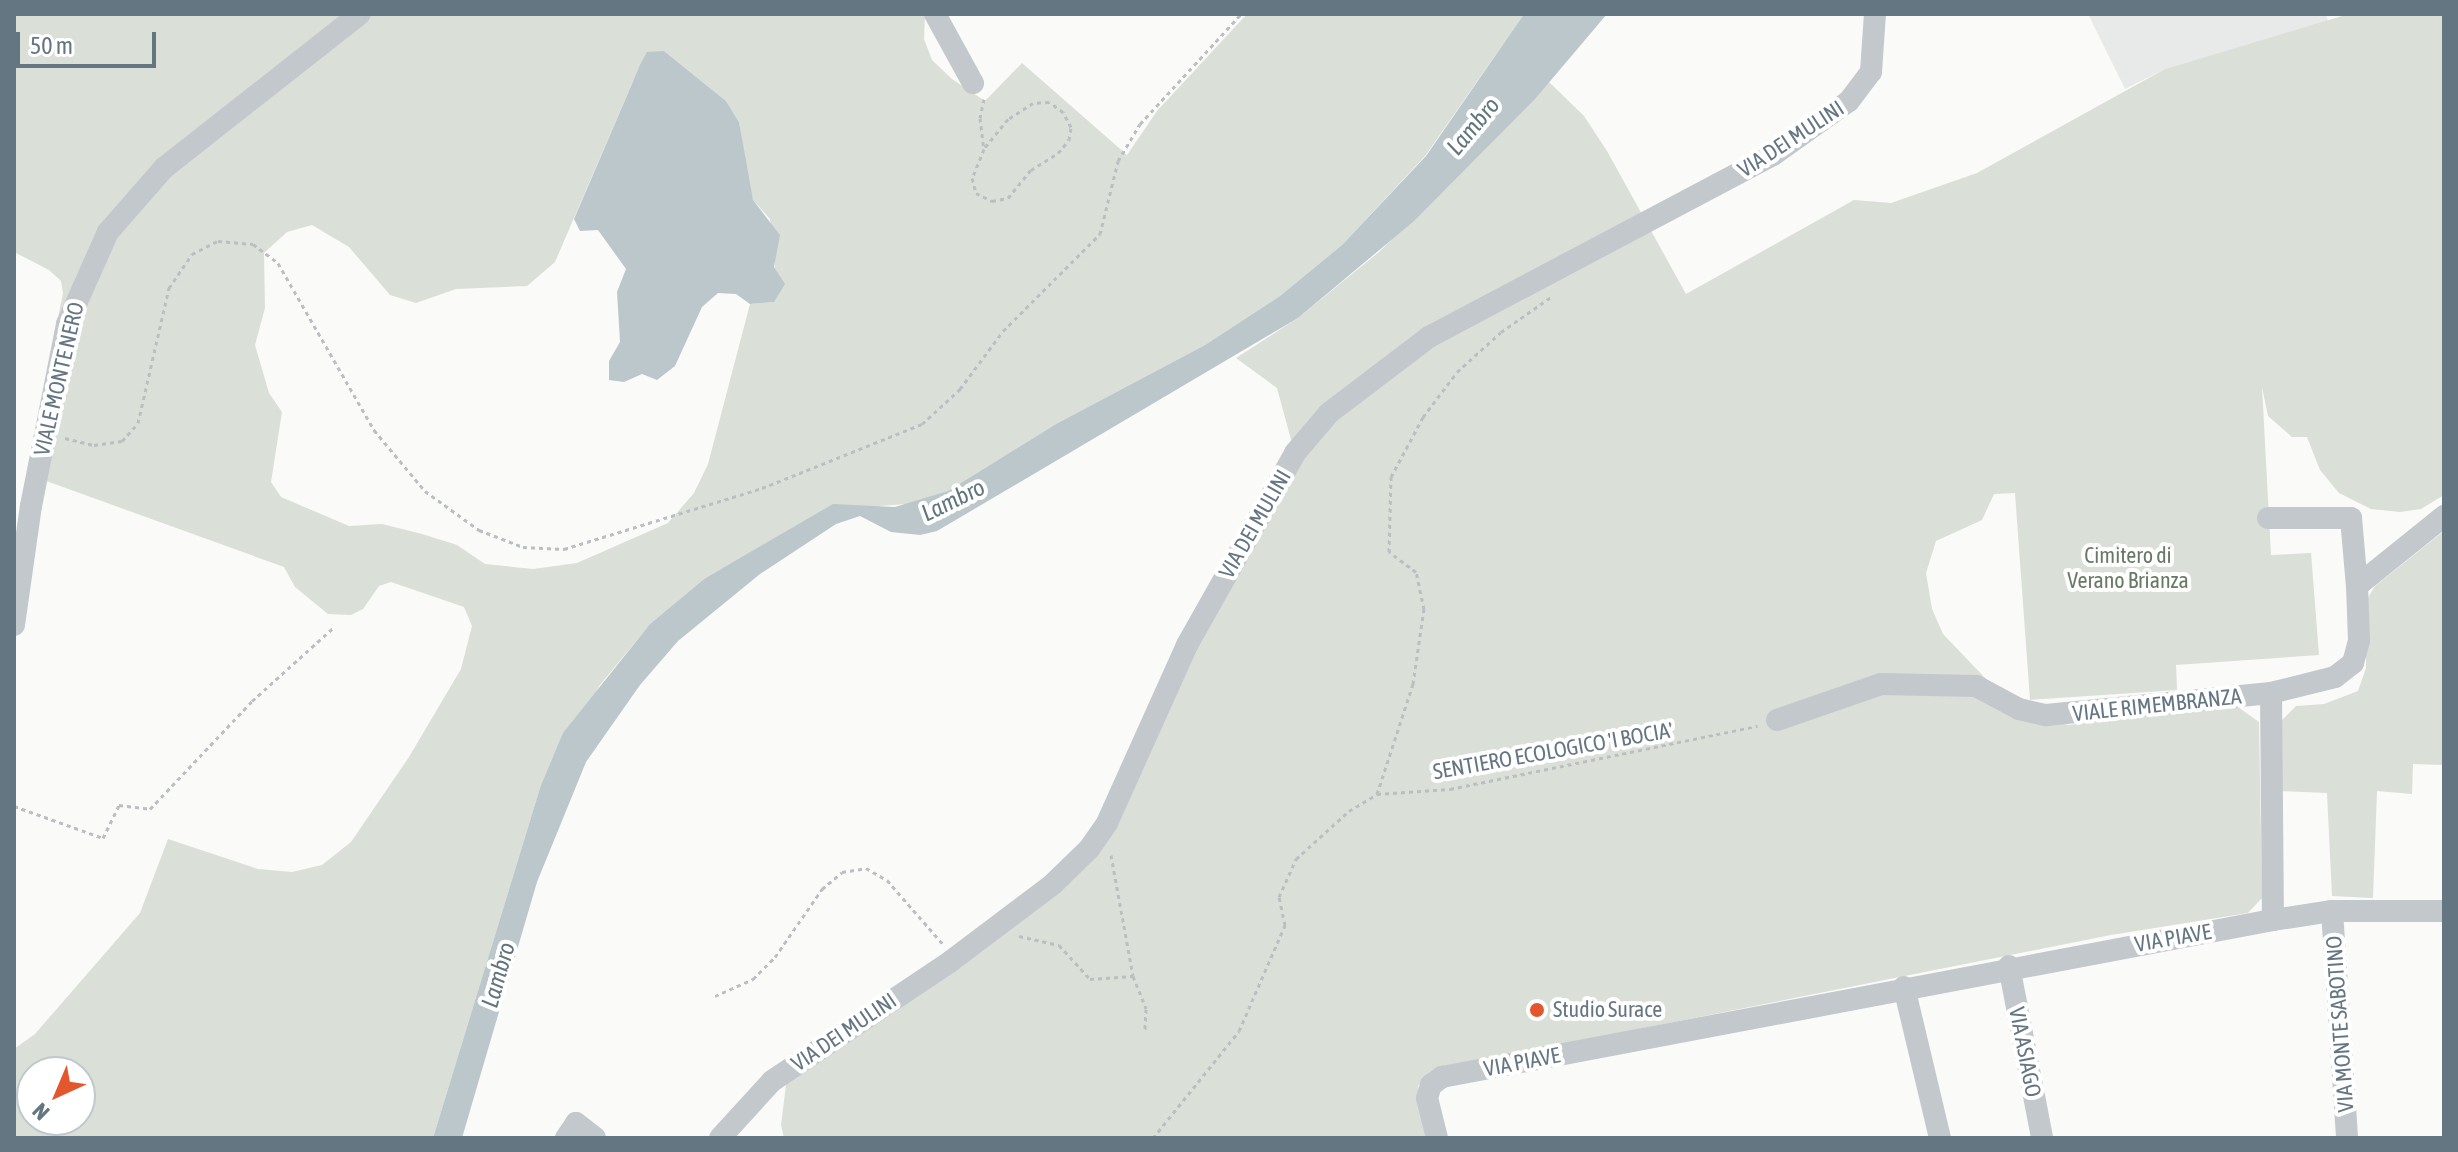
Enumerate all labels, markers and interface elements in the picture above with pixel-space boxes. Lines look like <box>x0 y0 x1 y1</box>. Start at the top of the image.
scale bar <box>20 16 160 66</box>
text: 50 m <box>30 32 73 59</box>
water label: Lambro <box>1441 91 1505 161</box>
street label: VIA DEI MULINI <box>1733 95 1849 183</box>
street label: VIALE MONTE NERO <box>29 300 89 458</box>
street label: VIA DEI MULINI <box>1213 465 1297 583</box>
water label: Lambro <box>917 472 989 528</box>
park label: Cimitero di Verano Brianza <box>2067 542 2189 594</box>
street label: VIALE RIMEMBRANZA <box>2071 683 2243 727</box>
street label: SENTIERO ECOLOGICO 'I BOCIA' <box>1431 717 1675 785</box>
street label: VIA PIAVE <box>2133 918 2213 958</box>
street label: VIA MONTE SABOTINO <box>2321 935 2359 1113</box>
water label: Lambro <box>475 939 521 1011</box>
street label: VIA DEI MULINI <box>786 987 902 1077</box>
place label: Studio Surace <box>1553 997 1662 1023</box>
marker: Studio Surace <box>1528 1001 1546 1019</box>
street label: VIA ASIAGO <box>2003 1005 2047 1099</box>
street label: VIA PIAVE <box>1482 1042 1562 1082</box>
north arrow <box>16 1056 96 1136</box>
text: N <box>27 1098 54 1126</box>

